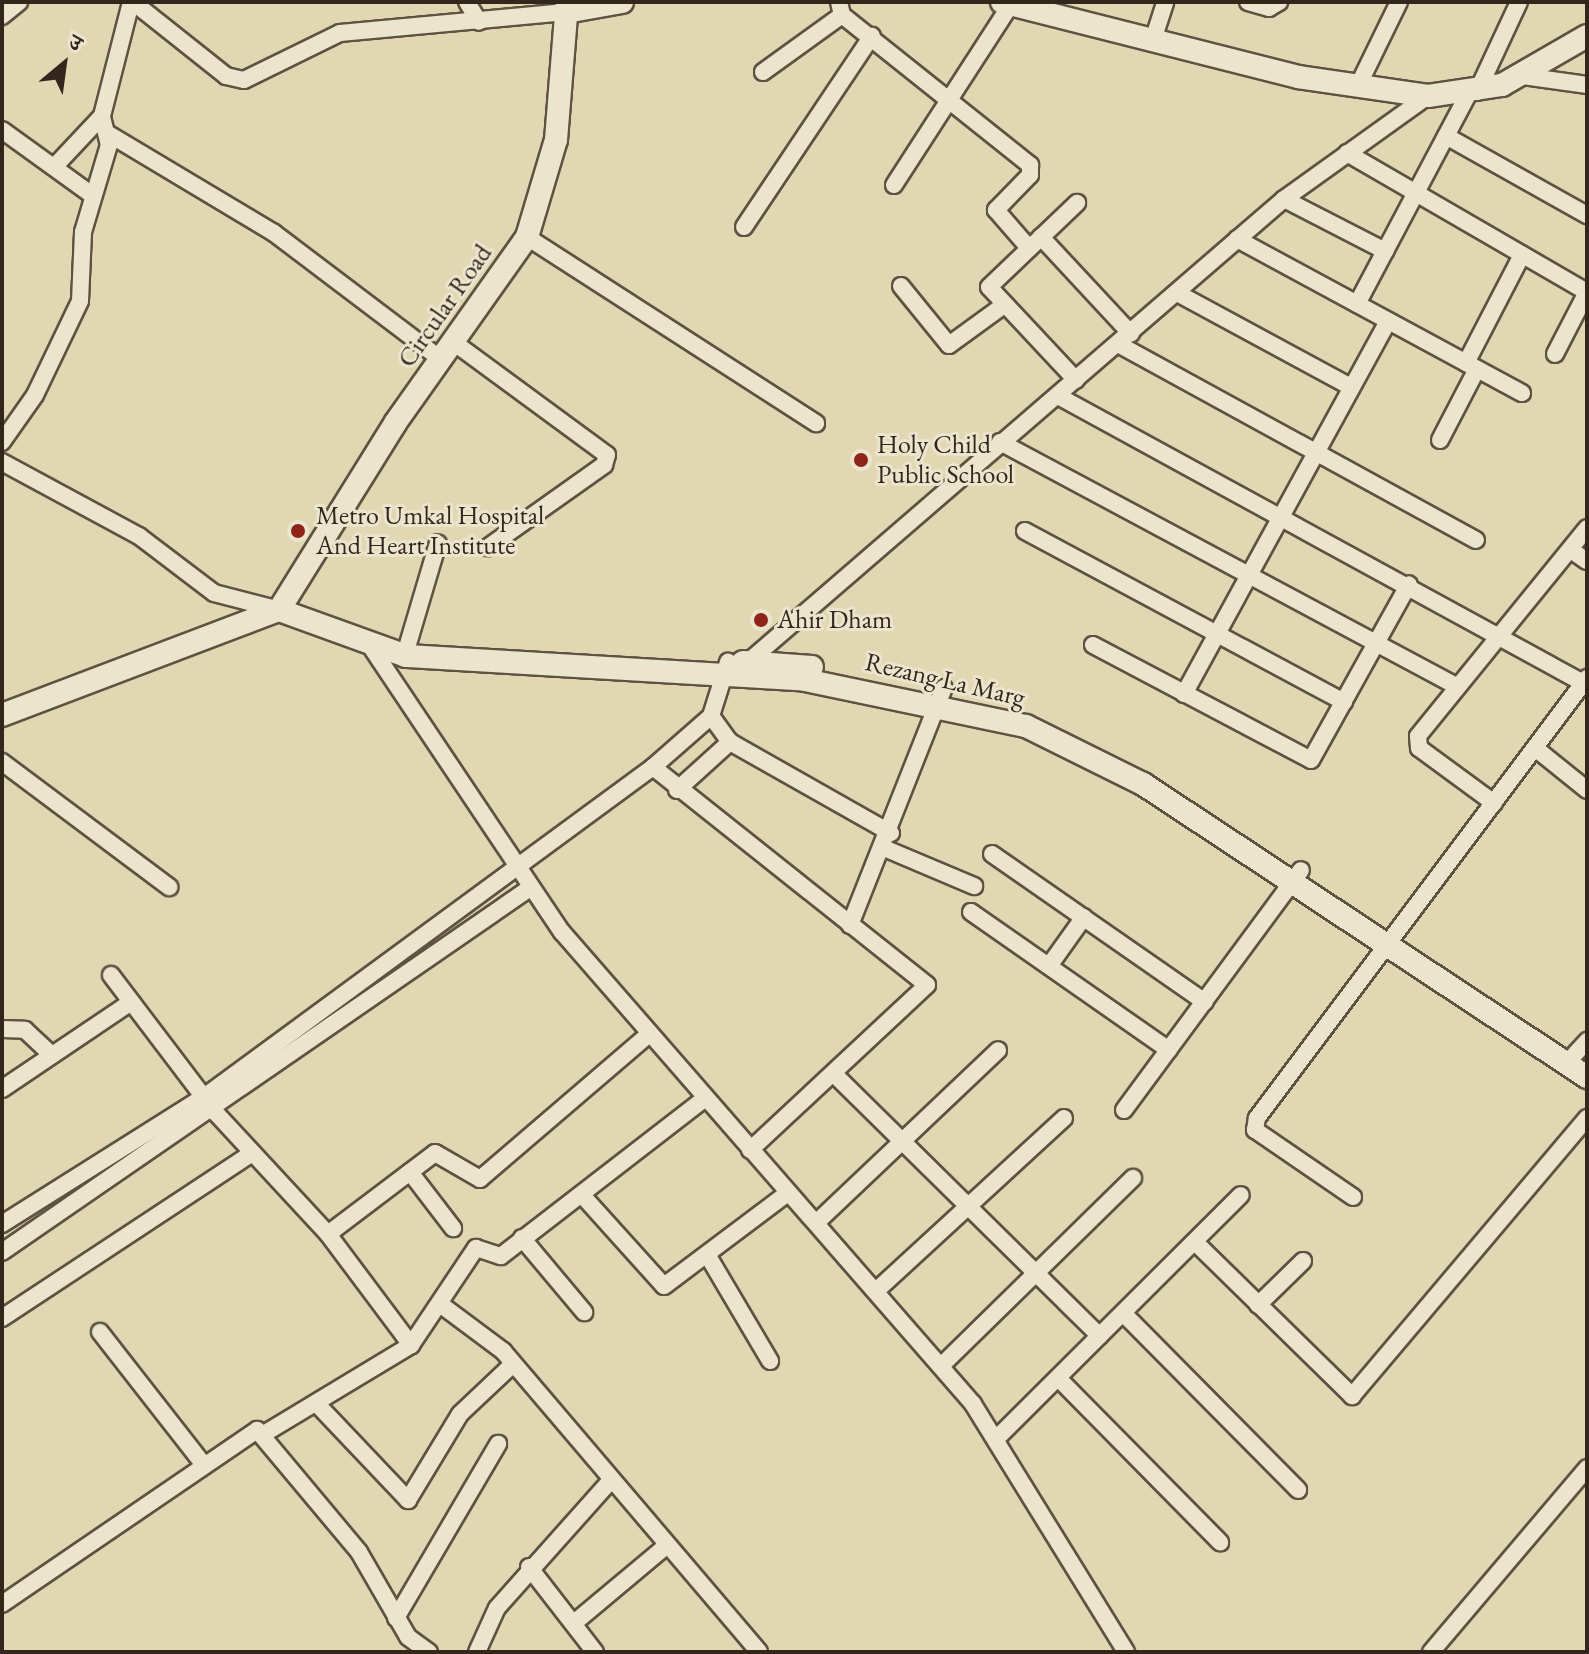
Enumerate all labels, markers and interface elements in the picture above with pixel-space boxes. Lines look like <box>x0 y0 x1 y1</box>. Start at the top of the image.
north arrow <box>24 24 104 104</box>
text: उ <box>64 27 88 58</box>
street label: Circular Road <box>391 239 499 373</box>
place label: Holy Child Public School <box>877 429 1014 490</box>
marker: Holy Child Public School <box>852 451 870 469</box>
place label: Metro Umkal Hospital And Heart Institute <box>316 500 544 562</box>
marker: Metro Umkal Hospital And Heart Institute <box>287 520 309 542</box>
place label: Ahir Dham <box>777 604 892 636</box>
marker: Ahir Dham <box>752 611 770 629</box>
street label: Rezang La Marg <box>862 646 1028 714</box>

